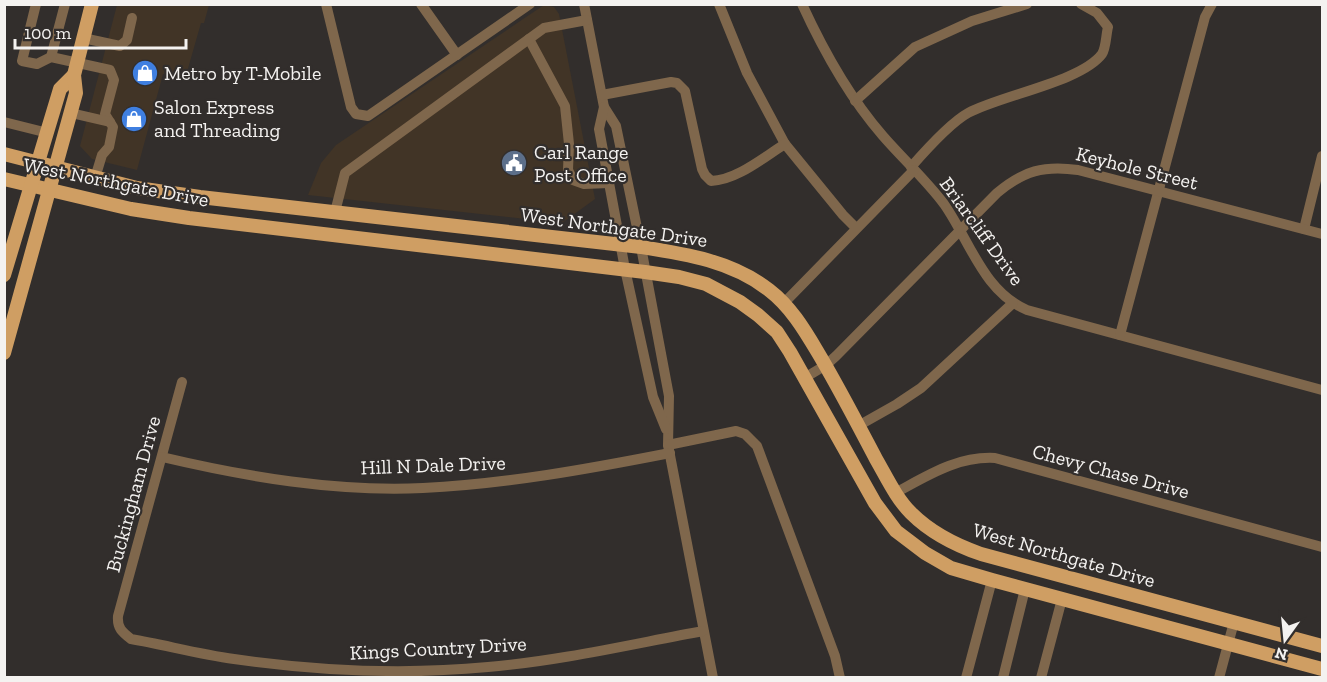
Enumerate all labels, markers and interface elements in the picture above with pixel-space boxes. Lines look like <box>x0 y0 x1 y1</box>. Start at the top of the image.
scale bar <box>15 12 186 50</box>
text: 100 m <box>24 22 72 44</box>
shop icon: Metro by T-Mobile <box>130 58 160 88</box>
place label: Metro by T-Mobile <box>164 61 321 85</box>
place label: Salon Express and Threading <box>154 95 280 142</box>
shop icon: Salon Express and Threading <box>119 104 149 134</box>
place label: Carl Range Post Office <box>534 140 629 187</box>
street label: Keyhole Street <box>1074 141 1201 195</box>
public building icon: Carl Range Post Office <box>499 148 529 178</box>
street label: West Northgate Drive <box>21 152 211 212</box>
street label: Briarcliff Drive <box>935 172 1029 290</box>
street label: West Northgate Drive <box>519 202 709 252</box>
street label: Buckingham Drive <box>101 413 165 575</box>
street label: Chevy Chase Drive <box>1030 439 1192 503</box>
street label: Hill N Dale Drive <box>360 450 506 480</box>
street label: West Northgate Drive <box>970 517 1158 593</box>
north arrow <box>1255 610 1315 670</box>
street label: Kings Country Drive <box>349 631 527 665</box>
text: N <box>1273 643 1290 665</box>

